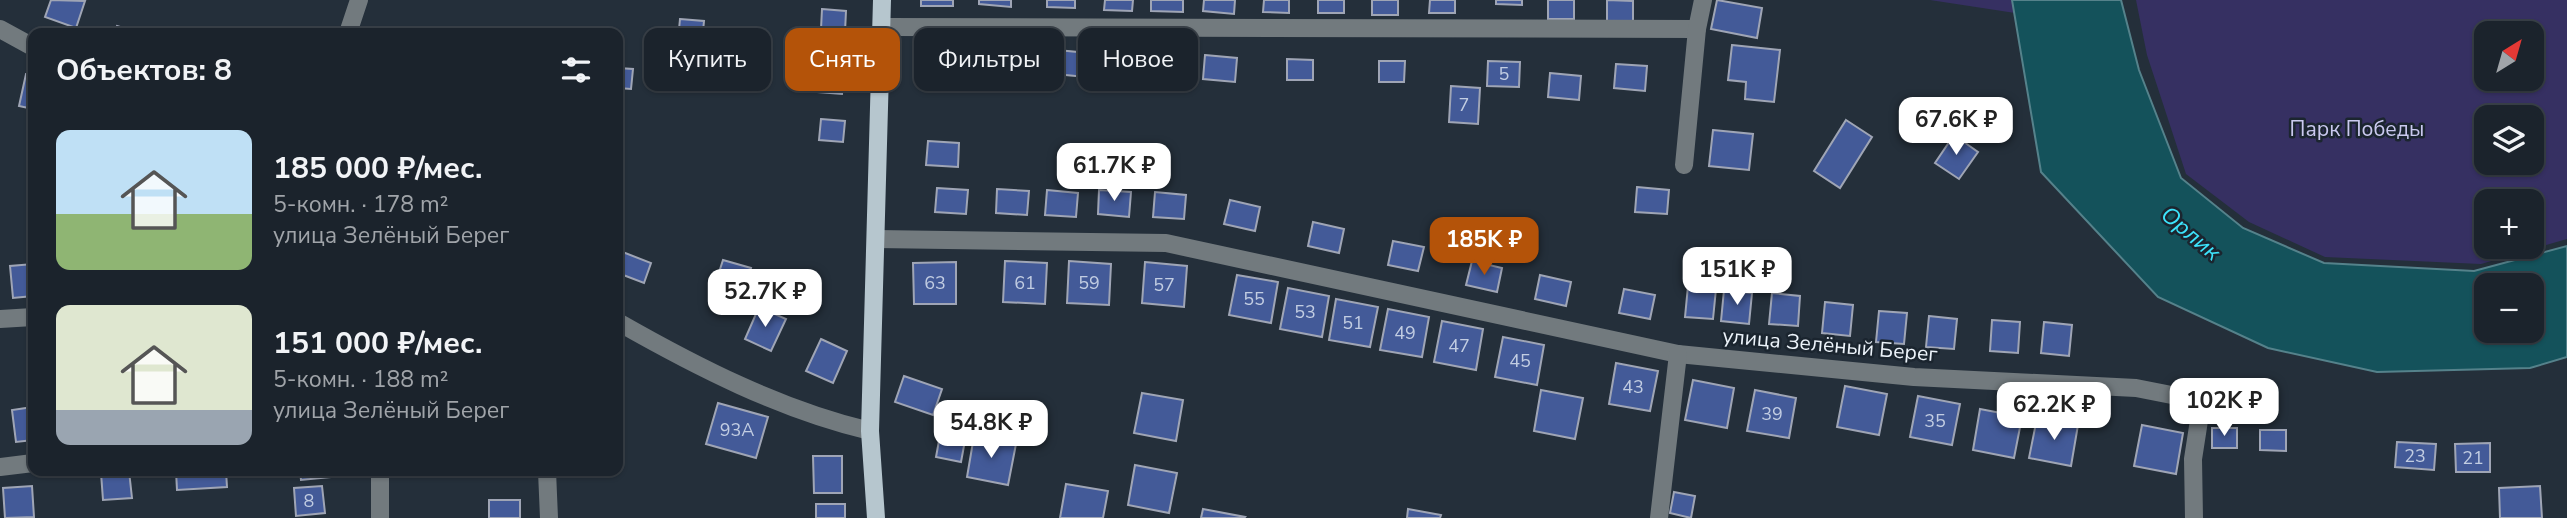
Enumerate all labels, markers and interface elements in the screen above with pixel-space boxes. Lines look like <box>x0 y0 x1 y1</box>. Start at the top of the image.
north arrow <box>2474 21 2544 91</box>
map controls <box>2474 21 2544 343</box>
chip: Купить <box>644 28 771 91</box>
chip: Снять <box>785 28 900 91</box>
chip: Фильтры <box>914 28 1064 91</box>
chip: Новое <box>1078 28 1198 91</box>
text: Объектов: 8 <box>56 50 232 91</box>
icon: filters <box>557 51 595 89</box>
house number: 5 <box>1499 62 1509 86</box>
house number: 7 <box>1459 93 1469 117</box>
pin: 67.6K ₽ <box>1891 97 2021 157</box>
text: 67.6K ₽ <box>1915 104 1997 135</box>
button: layers <box>2474 105 2544 175</box>
park label: Парк Победы <box>2290 115 2424 143</box>
pin: 61.7K ₽ <box>1049 144 1179 203</box>
text: 185 000 ₽/мес. <box>273 148 482 189</box>
text: 61.7K ₽ <box>1073 150 1155 181</box>
icon: home <box>112 158 196 242</box>
text: 5-комн. · 178 m² <box>273 189 448 220</box>
button: + <box>2474 189 2544 259</box>
water label: Орлик <box>2154 199 2228 268</box>
pin: 185K ₽ <box>1427 218 1541 277</box>
text: улица Зелёный Берег <box>273 220 509 251</box>
text: 185K ₽ <box>1446 224 1522 255</box>
pin: 151K ₽ <box>1680 247 1794 307</box>
text: 151K ₽ <box>1699 254 1775 285</box>
pin: 52.7K ₽ <box>700 270 830 329</box>
house number: 63 <box>924 271 946 295</box>
house number: 61 <box>1014 271 1036 295</box>
house number: 59 <box>1078 271 1100 295</box>
house number: 57 <box>1153 273 1175 297</box>
button: − <box>2474 273 2544 343</box>
text: 52.7K ₽ <box>724 276 806 307</box>
house number: 55 <box>1243 287 1265 311</box>
house number: 53 <box>1294 300 1316 324</box>
house number: 51 <box>1342 311 1364 335</box>
house number: 49 <box>1394 321 1416 345</box>
street label: улица Зелёный Берег <box>1721 322 1939 368</box>
text: 151 000 ₽/мес. <box>273 323 482 364</box>
icon: home <box>112 333 196 417</box>
house number: 47 <box>1448 334 1470 358</box>
house number: 45 <box>1509 349 1531 373</box>
text: 5-комн. · 188 m² <box>273 364 448 395</box>
house number: 43 <box>1622 375 1644 399</box>
pin: 102K ₽ <box>2167 378 2281 438</box>
pin: 62.2K ₽ <box>1989 382 2119 442</box>
text: 102K ₽ <box>2186 385 2262 416</box>
text: 62.2K ₽ <box>2013 389 2095 420</box>
text: улица Зелёный Берег <box>273 395 509 426</box>
pin: 54.8K ₽ <box>926 400 1056 460</box>
house number: 39 <box>1761 402 1783 426</box>
text: 54.8K ₽ <box>950 407 1032 438</box>
house number: 35 <box>1924 409 1946 433</box>
house number: 93А <box>720 418 754 442</box>
house number: 23 <box>2404 444 2426 468</box>
house number: 21 <box>2462 446 2484 470</box>
house number: 8 <box>304 489 314 513</box>

